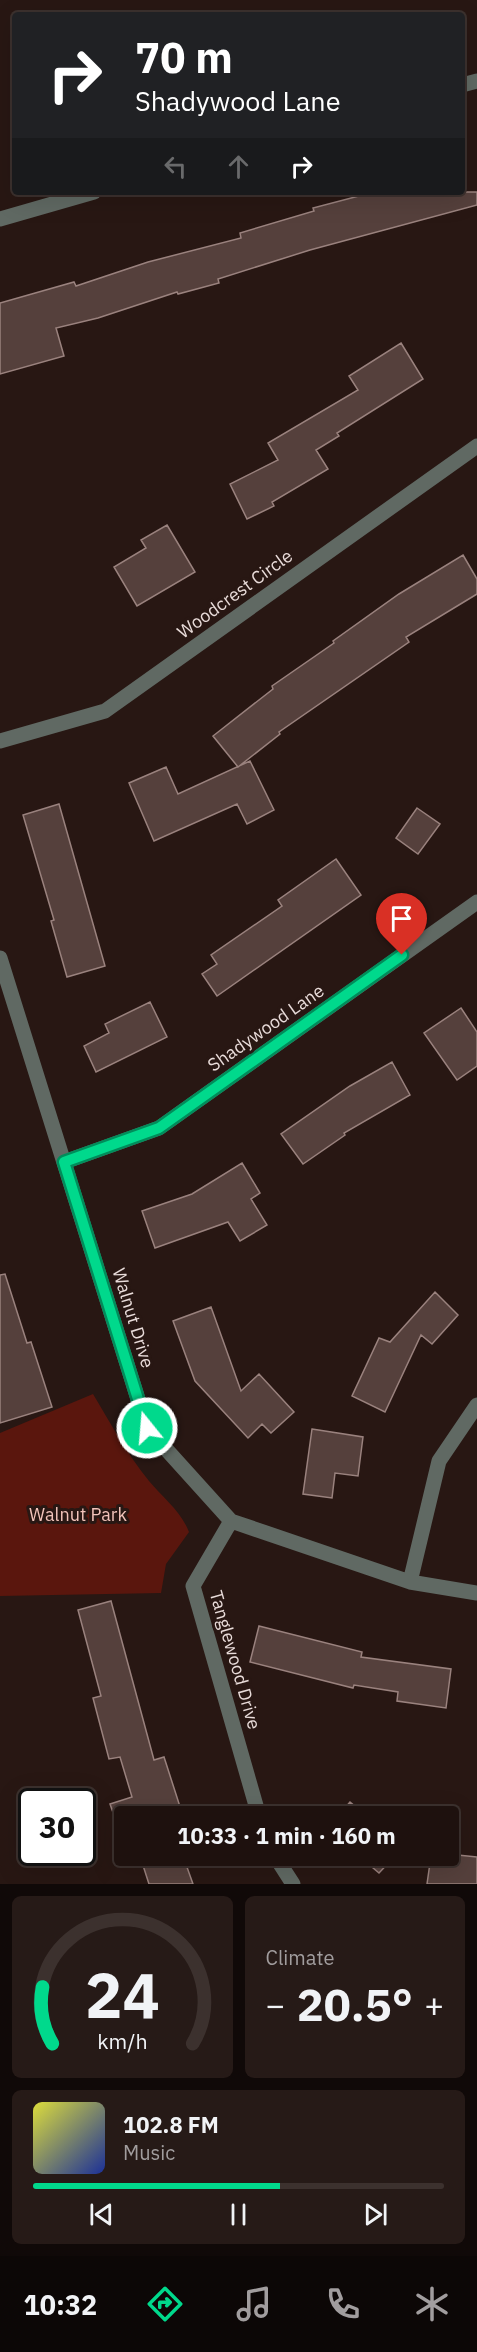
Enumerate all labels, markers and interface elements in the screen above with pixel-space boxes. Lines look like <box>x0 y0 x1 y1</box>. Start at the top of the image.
text: 70 m <box>135 30 233 85</box>
icon: right <box>36 36 114 114</box>
text: Shadywood Lane <box>135 83 341 118</box>
icon: left <box>159 150 192 183</box>
icon: ahead <box>222 150 255 183</box>
icon: right <box>285 150 318 183</box>
street label: Woodcrest Circle <box>173 544 297 643</box>
pin <box>376 893 427 955</box>
icon: arrive <box>385 902 418 935</box>
street label: Shadywood Lane <box>203 979 329 1076</box>
street label: Walnut Drive <box>107 1265 160 1371</box>
position arrow <box>115 1396 179 1460</box>
park label: Walnut Park <box>29 1503 127 1526</box>
street label: Tanglewood Drive <box>205 1588 266 1732</box>
speed limit sign: 30 <box>18 1788 96 1866</box>
text: 10:33 · 1 min · 160 m <box>177 1821 396 1850</box>
text: Climate <box>266 1944 334 1971</box>
text: 24 <box>85 1954 160 2035</box>
text: 20.5° <box>297 1975 413 2033</box>
text: − <box>266 1983 285 2026</box>
text: + <box>424 1983 444 2026</box>
text: km/h <box>97 2027 147 2055</box>
text: 102.8 FM <box>123 2110 219 2139</box>
text: Music <box>123 2139 175 2166</box>
icon: previous <box>85 2198 118 2231</box>
icon: pause <box>222 2198 255 2231</box>
icon: next <box>359 2198 392 2231</box>
icon: directions <box>144 2283 186 2325</box>
icon: music <box>233 2283 275 2325</box>
icon: phone <box>322 2283 364 2325</box>
icon: climate <box>411 2283 453 2325</box>
text: 10:32 <box>24 2287 97 2322</box>

